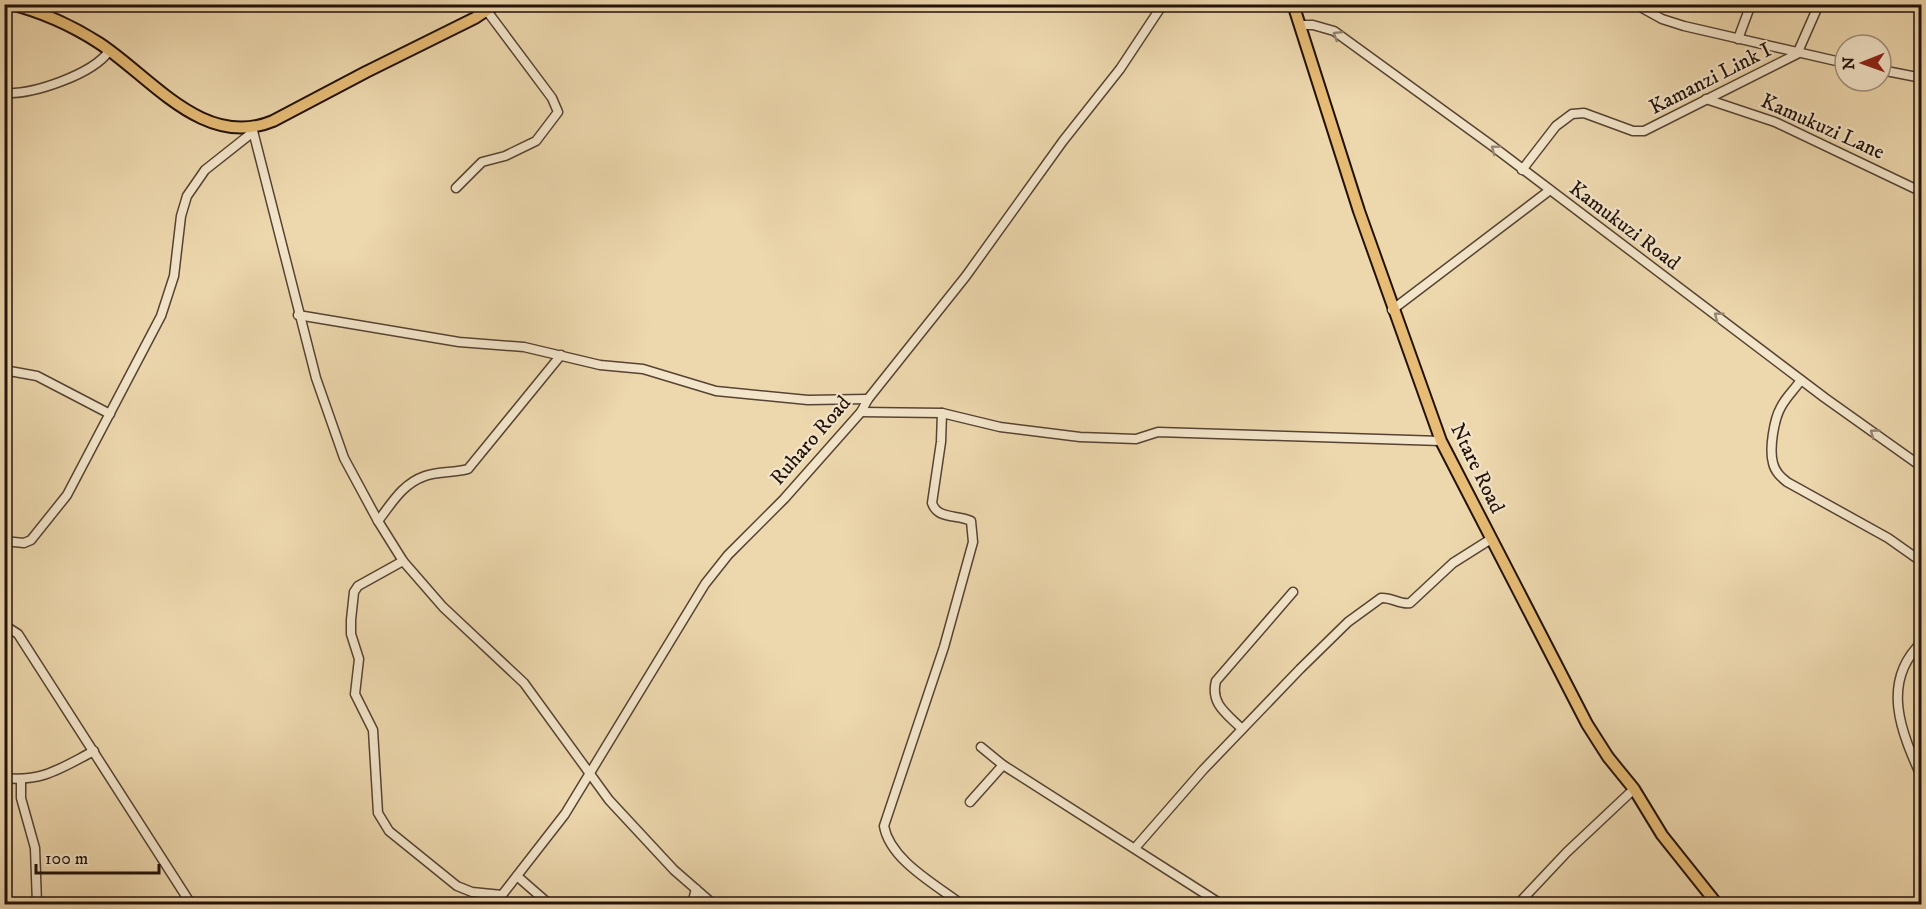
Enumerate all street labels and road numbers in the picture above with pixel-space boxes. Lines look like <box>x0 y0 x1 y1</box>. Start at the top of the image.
street label: Kamanzi Link I <box>1645 37 1776 121</box>
street label: Kamukuzi Lane <box>1757 88 1889 166</box>
street label: Kamukuzi Road <box>1564 176 1686 276</box>
street label: Ruharo Road <box>765 390 857 491</box>
street label: Ntare Road <box>1444 419 1510 518</box>

